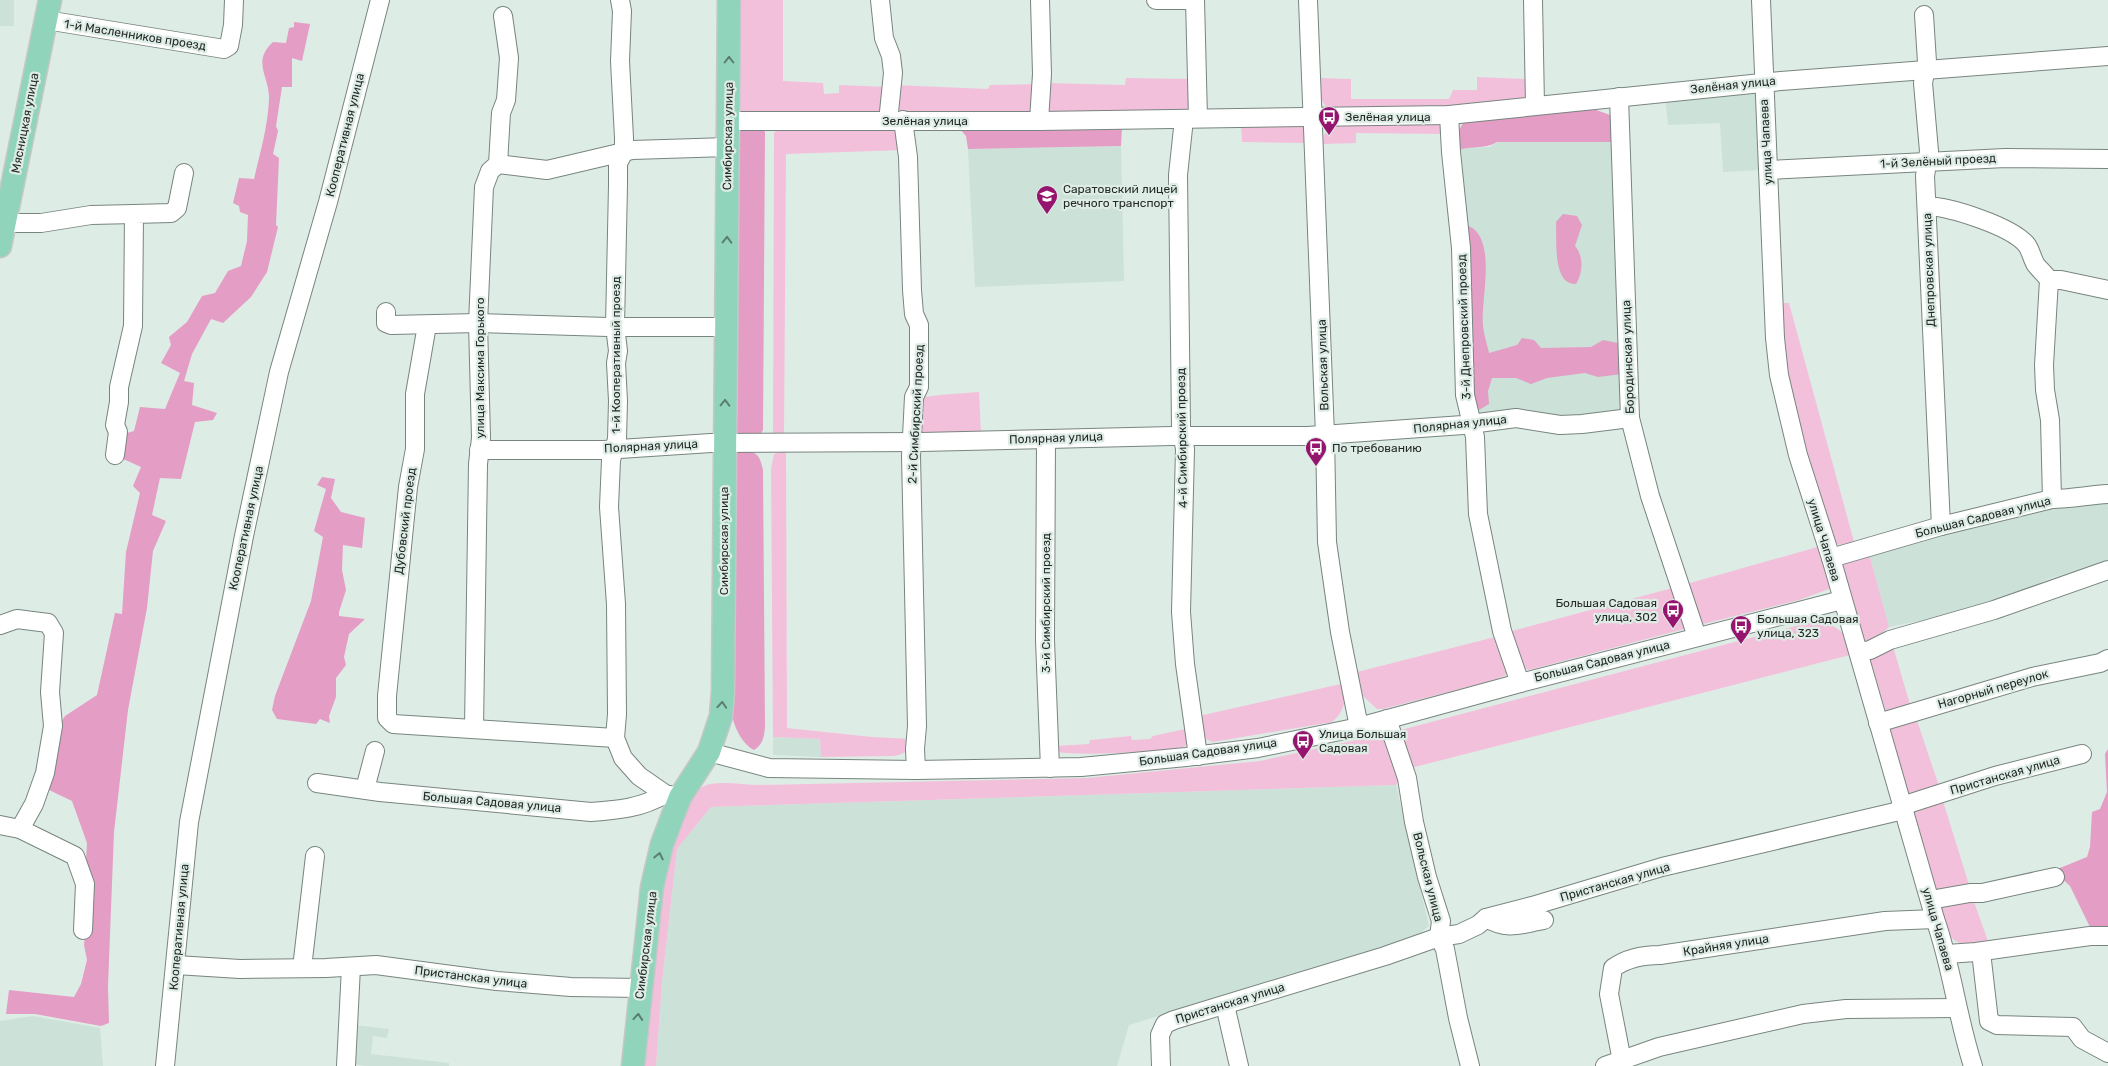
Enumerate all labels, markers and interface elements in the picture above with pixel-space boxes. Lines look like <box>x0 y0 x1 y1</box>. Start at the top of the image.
street label: 1-й Масленников проезд <box>63 17 207 53</box>
one-way arrow <box>724 56 734 64</box>
street label: Мясницкая улица <box>8 72 42 174</box>
street label: Кооперативная улица <box>323 72 367 198</box>
street label: Зелёная улица <box>1690 74 1776 96</box>
street label: Симбирская улица <box>720 82 736 190</box>
street label: улица Чапаева <box>1757 99 1775 185</box>
bus stop icon: Зелёная улица <box>1317 105 1341 136</box>
place label: Зелёная улица <box>1345 110 1431 124</box>
street label: Зелёная улица <box>882 114 968 128</box>
street label: 1-й Зелёный проезд <box>1880 151 1996 171</box>
place label: Саратовский лицей речного транспорт <box>1063 182 1177 210</box>
school or university icon: Саратовский лицей речного транспорт <box>1035 184 1059 215</box>
street label: Днепровская улица <box>1920 213 1938 327</box>
one-way arrow <box>722 236 732 244</box>
street label: 3-й Днепровский проезд <box>1454 254 1474 400</box>
street label: 1-й Кооперативный проезд <box>609 276 623 434</box>
street label: улица Максима Горького <box>473 297 487 439</box>
street label: Бородинская улица <box>1619 300 1637 414</box>
street label: Вольская улица <box>1314 319 1332 411</box>
street label: 2-й Симбирский проезд <box>905 344 927 484</box>
street label: 4-й Симбирский проезд <box>1174 368 1190 508</box>
one-way arrow <box>720 399 730 406</box>
street label: Полярная улица <box>1413 412 1507 436</box>
street label: Полярная улица <box>1009 429 1103 447</box>
bus stop icon: По требованию <box>1304 436 1328 467</box>
street label: Полярная улица <box>604 437 698 455</box>
place label: По требованию <box>1332 441 1422 455</box>
street label: Кооперативная улица <box>226 465 266 591</box>
street label: Дубовский проезд <box>392 467 418 575</box>
street label: Симбирская улица <box>717 487 731 595</box>
street label: Большая Садовая улица <box>1914 493 2052 541</box>
street label: улица Чапаева <box>1805 497 1843 583</box>
street label: 3-й Симбирский проезд <box>1039 533 1053 673</box>
place label: Большая Садовая улица, 302 <box>1555 596 1657 624</box>
bus stop icon: Большая Садовая улица, 302 <box>1661 598 1685 629</box>
place label: Большая Садовая улица, 323 <box>1757 612 1859 640</box>
bus stop icon: Большая Садовая улица, 323 <box>1729 614 1753 645</box>
street label: Большая Садовая улица <box>1533 637 1671 685</box>
street label: Нагорный переулок <box>1936 666 2050 711</box>
one-way arrow <box>716 701 727 709</box>
place label: Улица Большая Садовая <box>1319 727 1406 755</box>
bus stop icon: Улица Большая Садовая <box>1291 729 1315 760</box>
street label: Большая Садовая улица <box>1138 735 1278 769</box>
street label: Пристанская улица <box>1949 753 2061 797</box>
street label: Большая Садовая улица <box>422 789 562 815</box>
street label: Вольская улица <box>1410 831 1446 923</box>
one-way arrow <box>653 852 664 861</box>
street label: Пристанская улица <box>1559 860 1671 904</box>
street label: Кооперативная улица <box>167 863 191 991</box>
street label: улица Чапаева <box>1919 886 1957 972</box>
street label: Симбирская улица <box>632 890 660 1000</box>
street label: Крайняя улица <box>1682 931 1770 959</box>
street label: Пристанская улица <box>414 963 528 991</box>
street label: Пристанская улица <box>1174 980 1286 1026</box>
one-way arrow <box>632 1013 643 1021</box>

